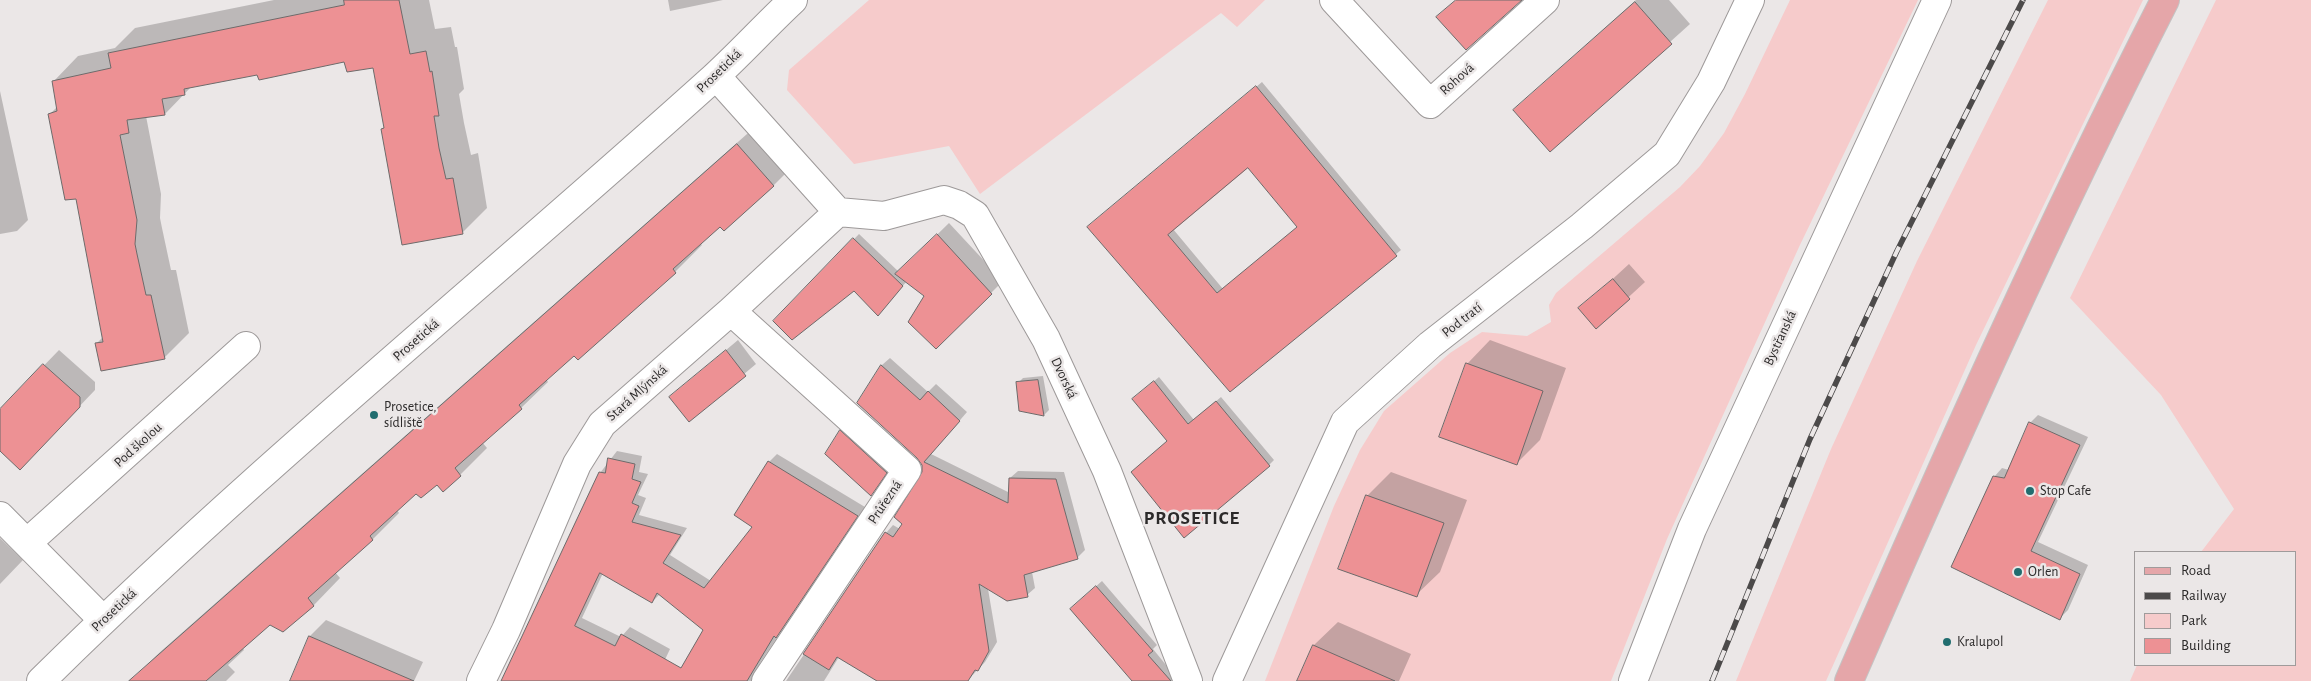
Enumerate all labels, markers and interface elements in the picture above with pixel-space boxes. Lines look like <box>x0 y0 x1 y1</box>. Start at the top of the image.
street label: Prosetická <box>693 46 745 96</box>
street label: Rohová <box>1436 59 1478 99</box>
street label: Pod tratí <box>1439 299 1485 341</box>
street label: Bystřanská <box>1760 308 1800 368</box>
street label: Prosetická <box>389 315 443 365</box>
street label: Dvorská <box>1047 355 1081 401</box>
street label: Stará Mlýnská <box>603 361 671 425</box>
place label: Prosetice, sídliště <box>384 399 437 432</box>
marker: Prosetice, sídliště <box>368 409 380 421</box>
street label: Pod školou <box>111 419 165 471</box>
street label: Průřezná <box>864 477 906 527</box>
place label: Stop Cafe <box>2040 483 2091 499</box>
marker: Stop Cafe <box>2024 485 2036 497</box>
district label: PROSETICE <box>1143 507 1241 529</box>
legend <box>2134 551 2296 666</box>
text: Road <box>2181 563 2211 578</box>
place label: Orlen <box>2028 564 2059 580</box>
marker: Orlen <box>2012 566 2024 578</box>
street label: Prosetická <box>88 585 140 635</box>
text: Railway <box>2181 588 2226 603</box>
text: Park <box>2181 613 2207 628</box>
place label: Kralupol <box>1957 634 2003 650</box>
marker: Kralupol <box>1941 636 1953 648</box>
text: Building <box>2181 638 2231 653</box>

